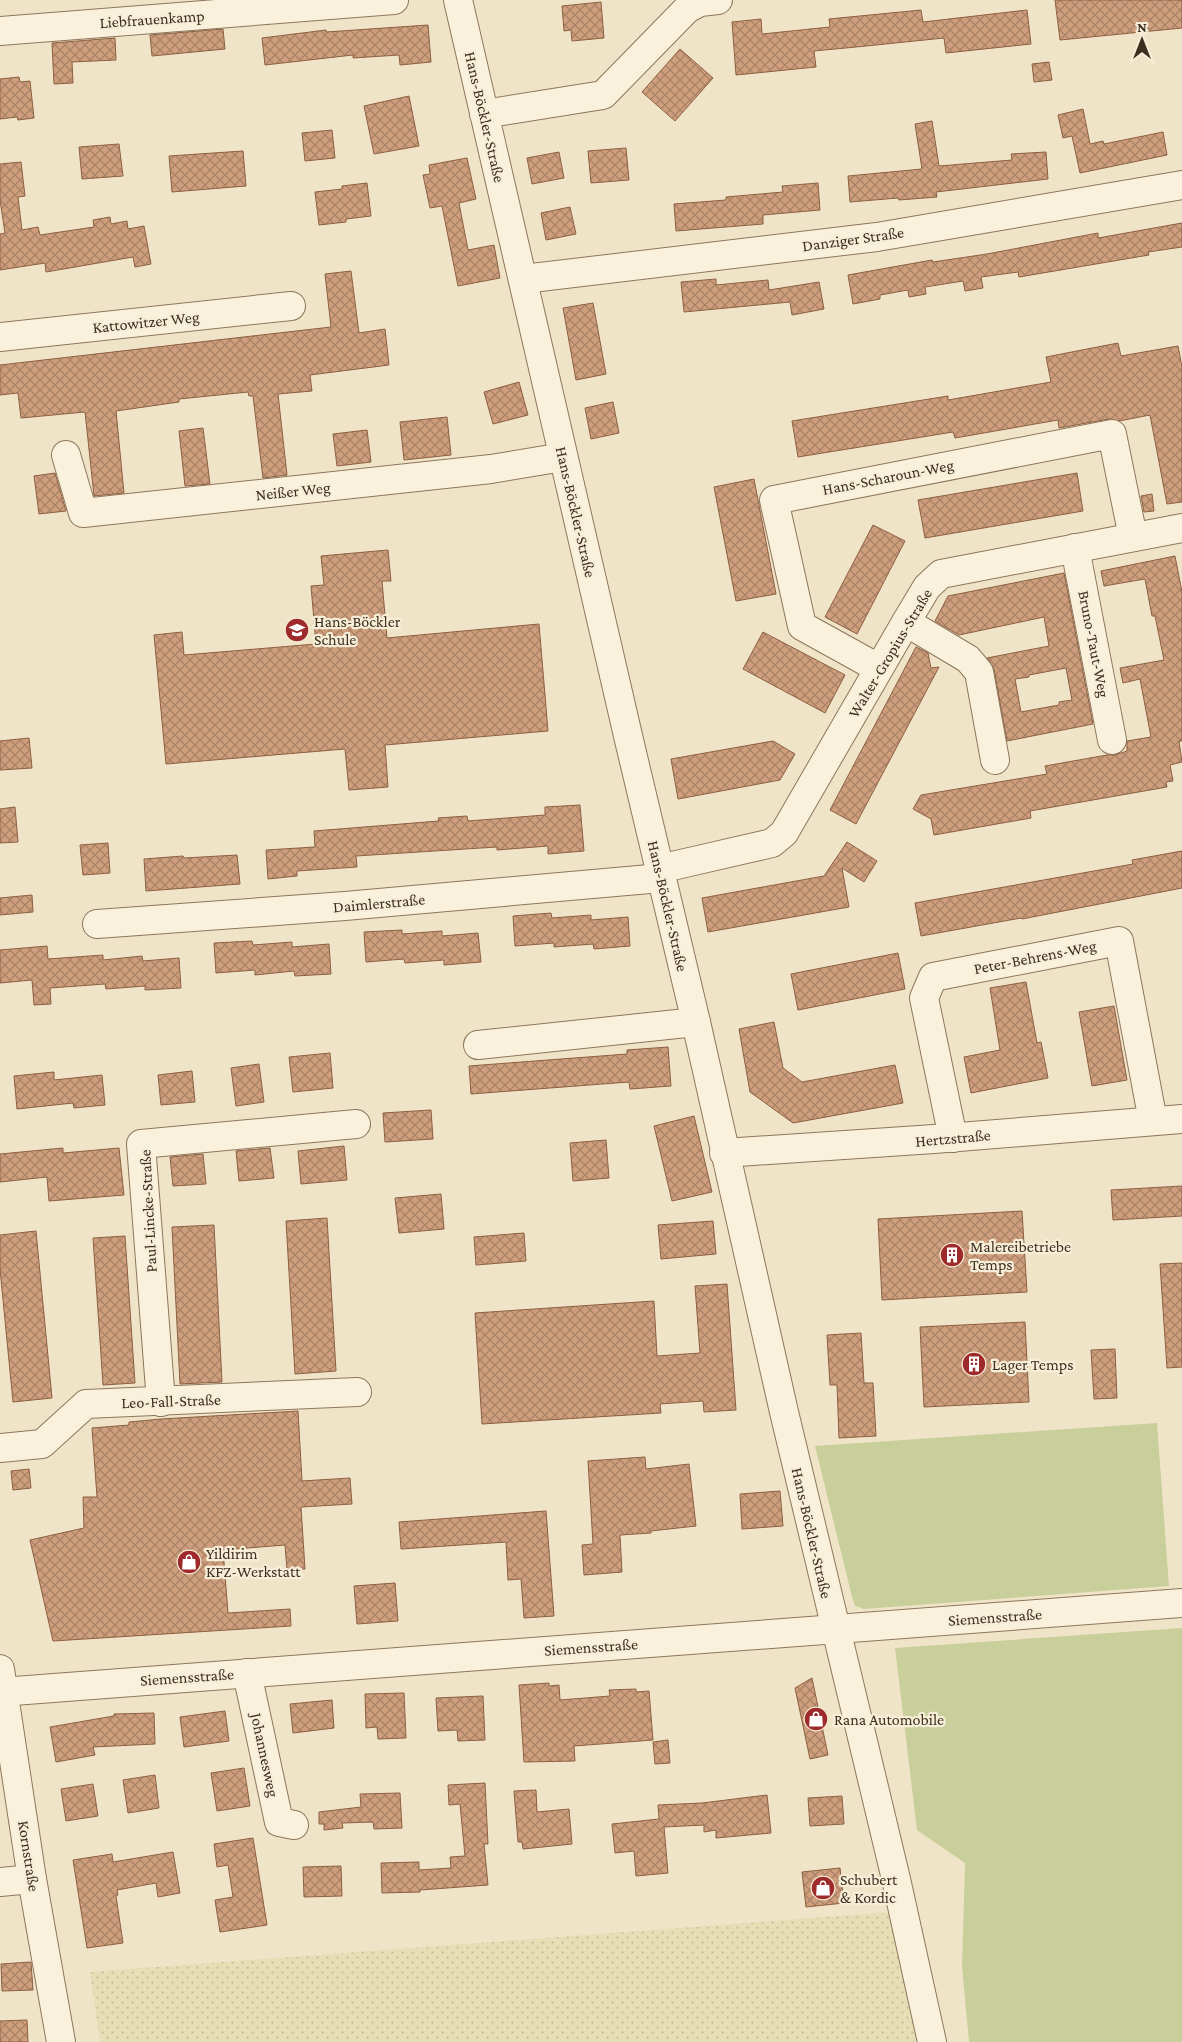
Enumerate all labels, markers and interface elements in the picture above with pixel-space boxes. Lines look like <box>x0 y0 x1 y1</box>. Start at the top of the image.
street label: Liebfrauenkamp <box>99 7 205 32</box>
north arrow <box>1117 15 1167 65</box>
text: N <box>1137 19 1147 35</box>
street label: Hans-Böckler-Straße <box>462 50 508 184</box>
street label: Danziger Straße <box>801 223 905 256</box>
street label: Kattowitzer Weg <box>92 308 201 337</box>
street label: Hans-Böckler-Straße <box>553 445 599 579</box>
street label: Hans-Scharoun-Weg <box>821 456 956 499</box>
street label: Neißer Weg <box>255 479 332 504</box>
street label: Walter-Gropius-Straße <box>845 585 936 721</box>
street label: Bruno-Taut-Weg <box>1074 589 1113 699</box>
place label: Hans-Böckler Schule <box>314 613 401 648</box>
school or university icon: Hans-Böckler Schule <box>284 617 310 643</box>
street label: Hans-Böckler-Straße <box>645 839 691 973</box>
street label: Daimlerstraße <box>332 891 426 915</box>
street label: Peter-Behrens-Weg <box>972 937 1098 978</box>
street label: Hertzstraße <box>915 1126 991 1150</box>
street label: Paul-Lincke-Straße <box>136 1149 160 1273</box>
place label: Malereibetriebe Temps <box>970 1238 1071 1274</box>
building icon: Malereibetriebe Temps <box>939 1242 965 1268</box>
building icon: Lager Temps <box>961 1351 987 1377</box>
place label: Lager Temps <box>992 1356 1073 1374</box>
street label: Leo-Fall-Straße <box>121 1391 221 1411</box>
street label: Hans-Böckler-Straße <box>789 1466 835 1600</box>
place label: Yildirim KFZ-Werkstatt <box>206 1545 301 1580</box>
shop icon: Yildirim KFZ-Werkstatt <box>176 1549 202 1575</box>
street label: Siemensstraße <box>948 1605 1042 1629</box>
street label: Siemensstraße <box>544 1635 638 1659</box>
street label: Siemensstraße <box>140 1665 234 1689</box>
shop icon: Rana Automobile <box>803 1706 829 1732</box>
street label: Johannesweg <box>246 1709 282 1799</box>
place label: Rana Automobile <box>834 1711 944 1728</box>
street label: Kornstraße <box>15 1819 43 1893</box>
place label: Schubert & Kordic <box>840 1871 898 1906</box>
shop icon: Schubert & Kordic <box>810 1875 836 1901</box>

